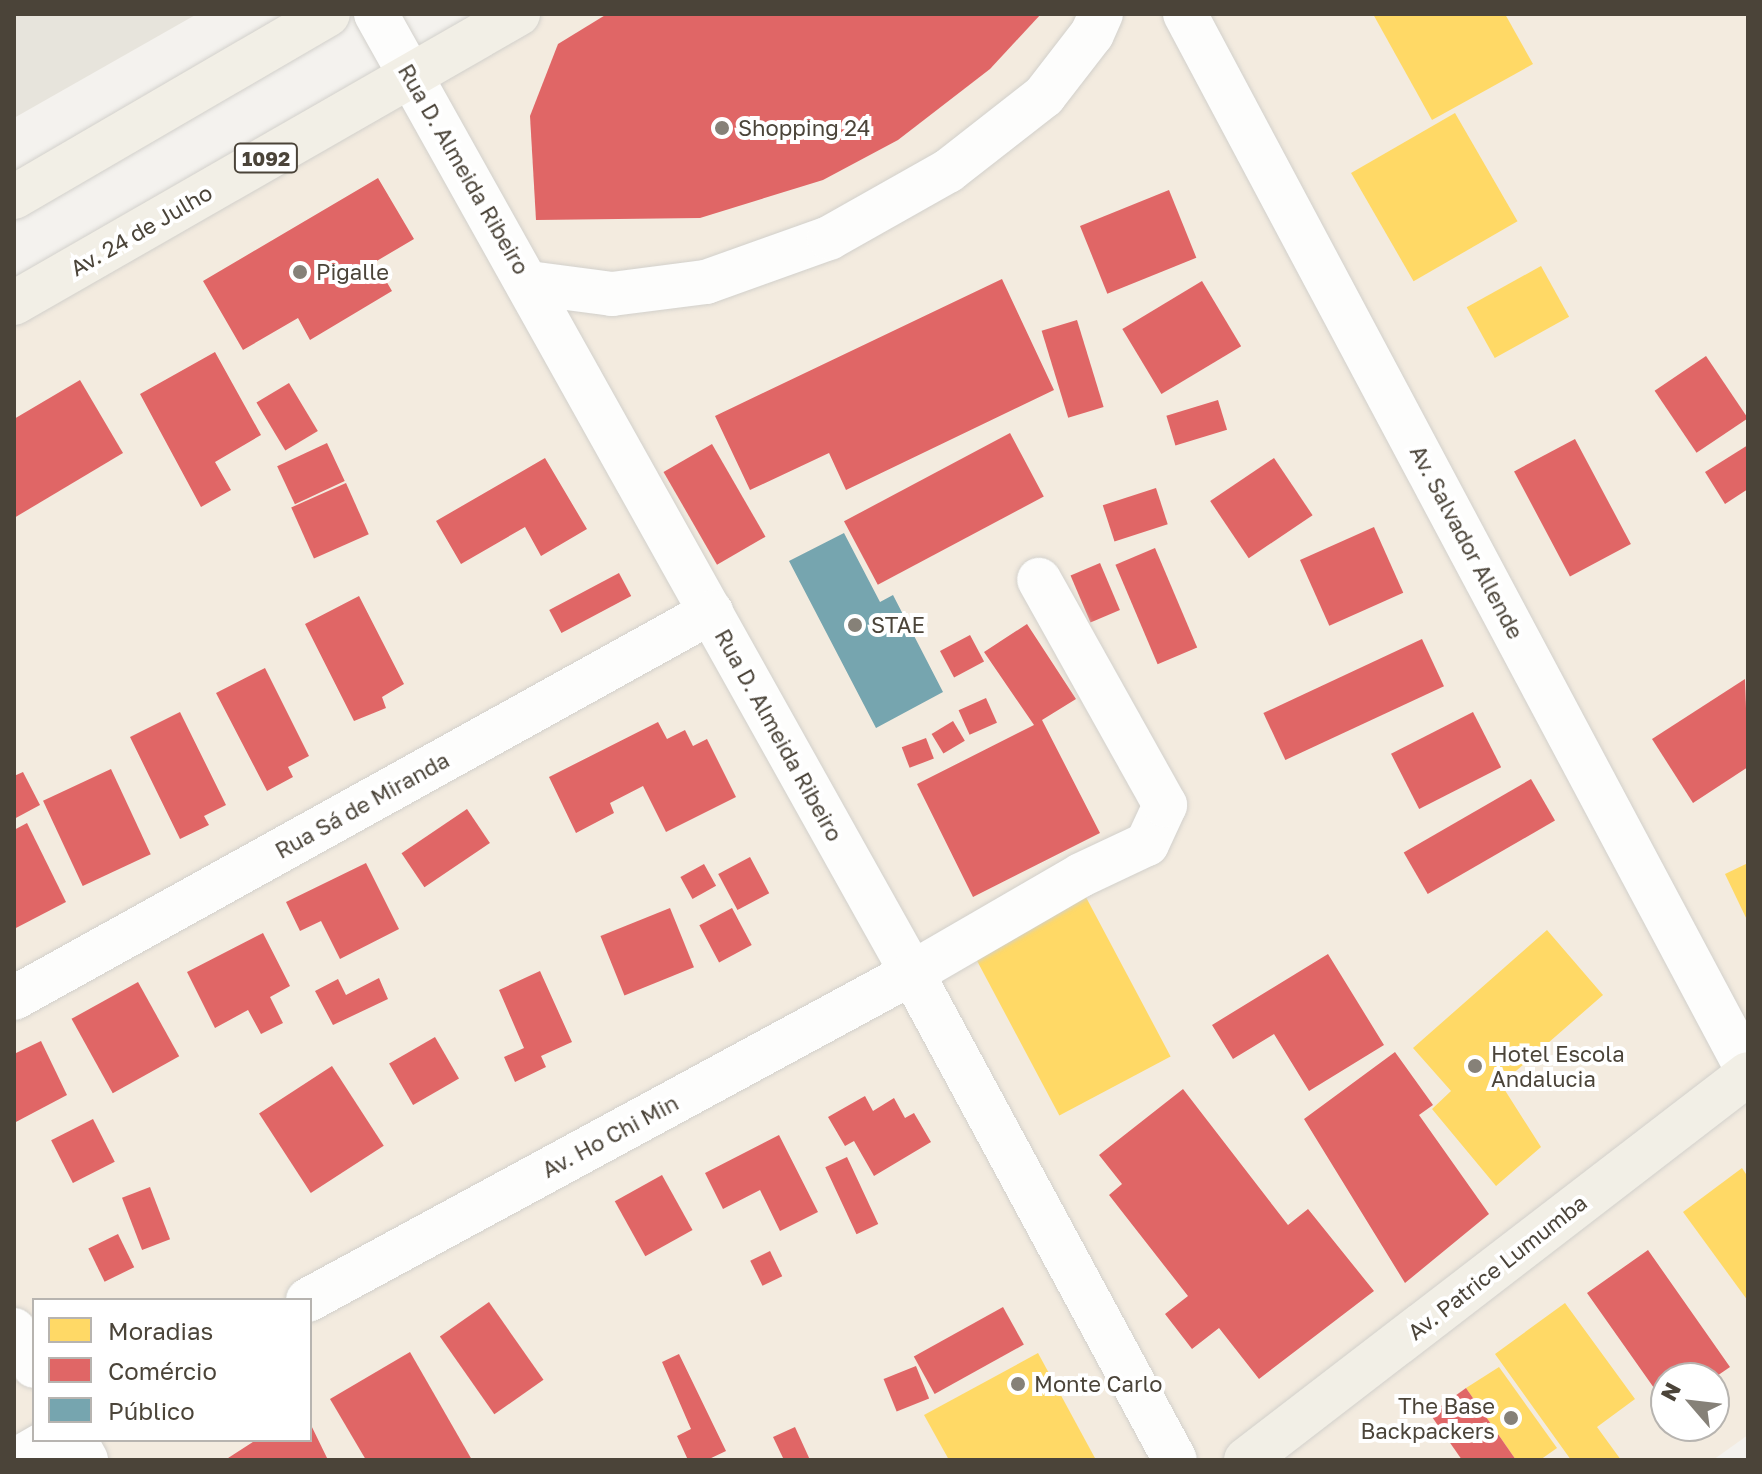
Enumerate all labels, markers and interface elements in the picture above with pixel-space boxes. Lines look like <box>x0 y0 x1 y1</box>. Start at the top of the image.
street label: Rua D. Almeida Ribeiro <box>393 59 535 279</box>
place label: Shopping 24 <box>738 115 871 141</box>
marker: Shopping 24 <box>713 119 731 137</box>
road number: 1092 <box>232 142 300 174</box>
street label: Av. 24 de Julho <box>65 179 217 281</box>
place label: Pigalle <box>316 259 389 285</box>
marker: Pigalle <box>291 263 309 281</box>
street label: Av. Salvador Allende <box>1405 441 1529 643</box>
place label: STAE <box>871 612 925 638</box>
marker: STAE <box>846 616 864 634</box>
street label: Rua D. Almeida Ribeiro <box>710 624 848 846</box>
street label: Rua Sá de Miranda <box>270 746 454 864</box>
place label: Hotel Escola Andalucia <box>1491 1040 1625 1092</box>
marker: Hotel Escola Andalucia <box>1466 1057 1484 1075</box>
street label: Av. Ho Chi Min <box>538 1089 682 1183</box>
street label: Av. Patrice Lumumba <box>1402 1189 1592 1345</box>
legend <box>32 1298 312 1442</box>
text: Moradias <box>108 1316 213 1345</box>
text: Comércio <box>108 1356 217 1385</box>
north arrow <box>1650 1362 1730 1442</box>
place label: Monte Carlo <box>1034 1371 1162 1397</box>
marker: Monte Carlo <box>1009 1375 1027 1393</box>
text: N <box>1654 1378 1686 1405</box>
place label: The Base Backpackers <box>1360 1392 1495 1444</box>
text: Público <box>108 1396 195 1425</box>
marker: The Base Backpackers <box>1502 1409 1520 1427</box>

